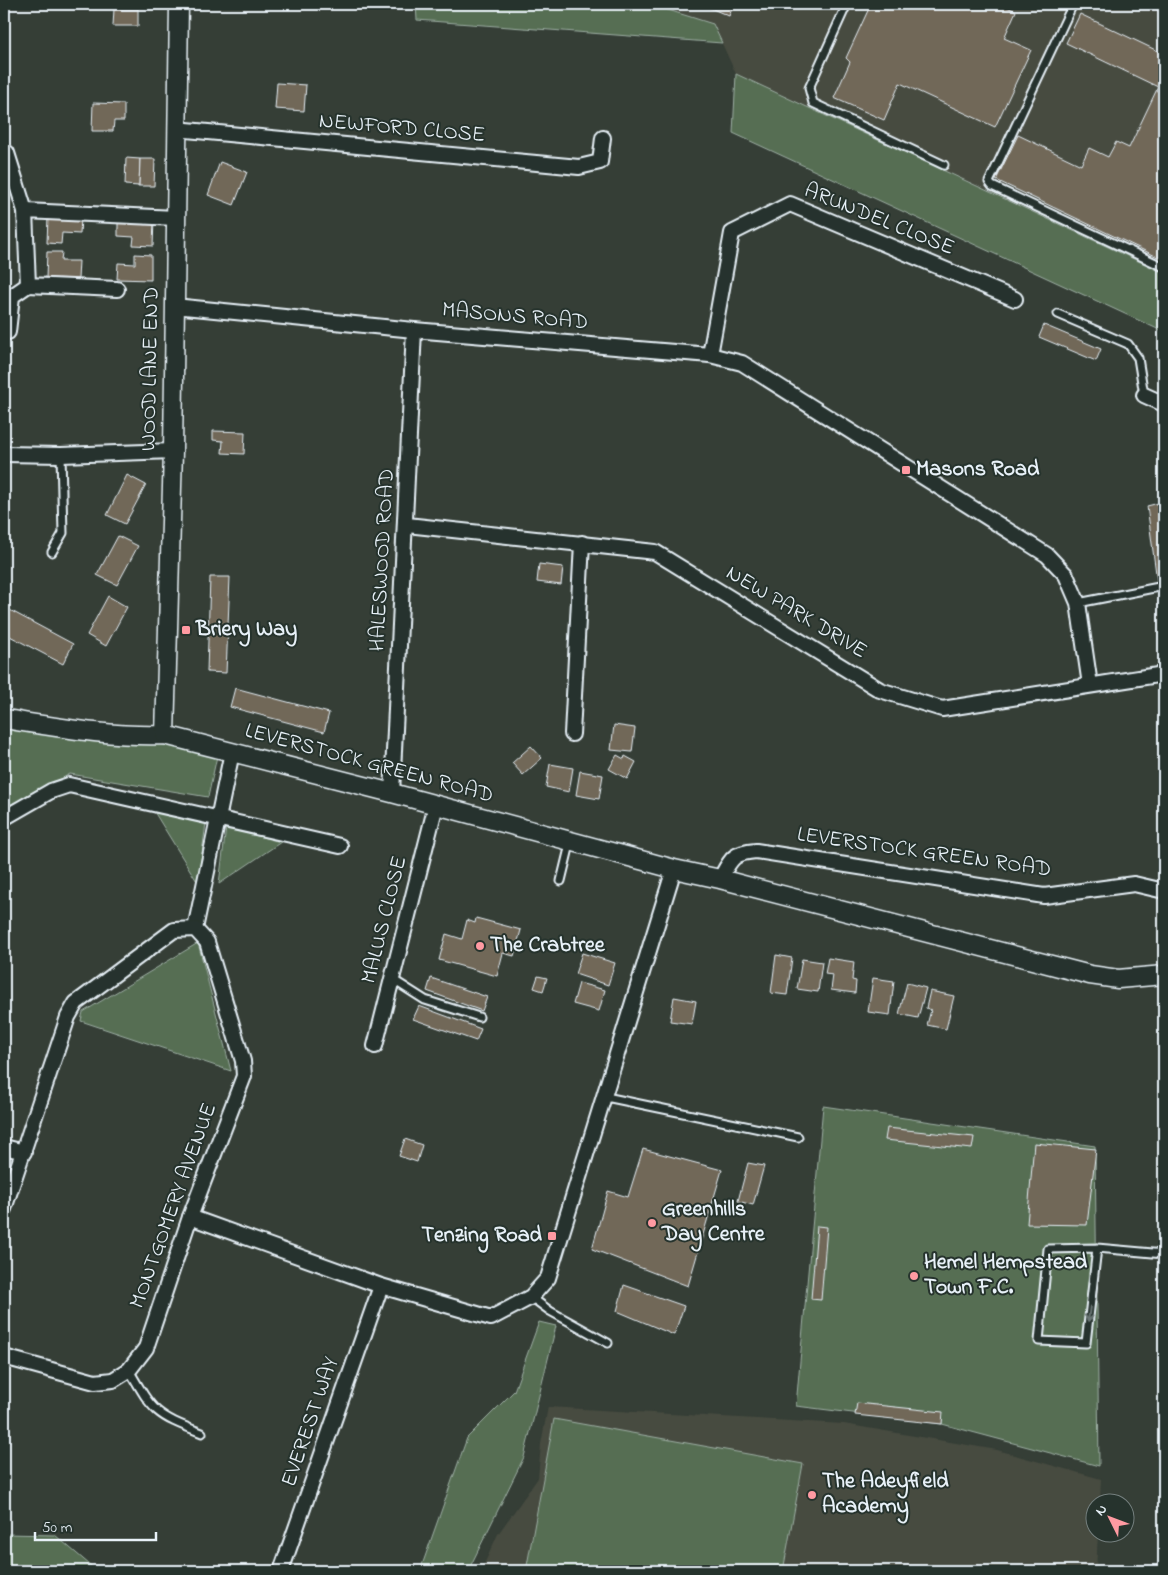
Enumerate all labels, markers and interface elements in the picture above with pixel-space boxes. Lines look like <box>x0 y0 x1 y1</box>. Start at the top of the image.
street label: NEWFORD CLOSE <box>318 106 486 152</box>
street label: ARUNDEL CLOSE <box>799 175 959 265</box>
street label: WOOD LANE END <box>134 287 168 451</box>
street label: MASONS ROAD <box>441 295 589 339</box>
place label: Masons Road <box>916 454 1040 486</box>
marker: Masons Road <box>900 464 912 476</box>
street label: HALESWOOD ROAD <box>362 468 404 652</box>
street label: NEW PARK DRIVE <box>719 558 873 668</box>
place label: Briery Way <box>195 614 297 647</box>
marker: Briery Way <box>180 624 192 636</box>
street label: LEVERSTOCK GREEN ROAD <box>241 715 497 813</box>
street label: LEVERSTOCK GREEN ROAD <box>795 819 1053 887</box>
street label: MALUS CLOSE <box>354 853 416 987</box>
place label: The Crabtree <box>490 930 606 962</box>
marker: The Crabtree <box>474 940 486 952</box>
street label: MONTGOMERY AVENUE <box>122 1099 226 1313</box>
place label: Greenhills Day Centre <box>661 1194 766 1252</box>
marker: Greenhills Day Centre <box>646 1217 658 1229</box>
place label: Tenzing Road <box>421 1220 543 1253</box>
marker: Tenzing Road <box>546 1230 558 1242</box>
place label: Hemel Hempstead Town F.C. <box>924 1247 1088 1304</box>
marker: Hemel Hempstead Town F.C. <box>908 1270 920 1282</box>
one-way arrow <box>1084 1305 1094 1321</box>
street label: EVEREST WAY <box>274 1353 348 1491</box>
place label: The Adeyfield Academy <box>822 1466 949 1524</box>
marker: The Adeyfield Academy <box>806 1489 818 1501</box>
north arrow <box>1086 1492 1136 1542</box>
text: N <box>1090 1500 1112 1521</box>
scale bar <box>35 1510 156 1542</box>
text: 50 m <box>42 1517 73 1539</box>

